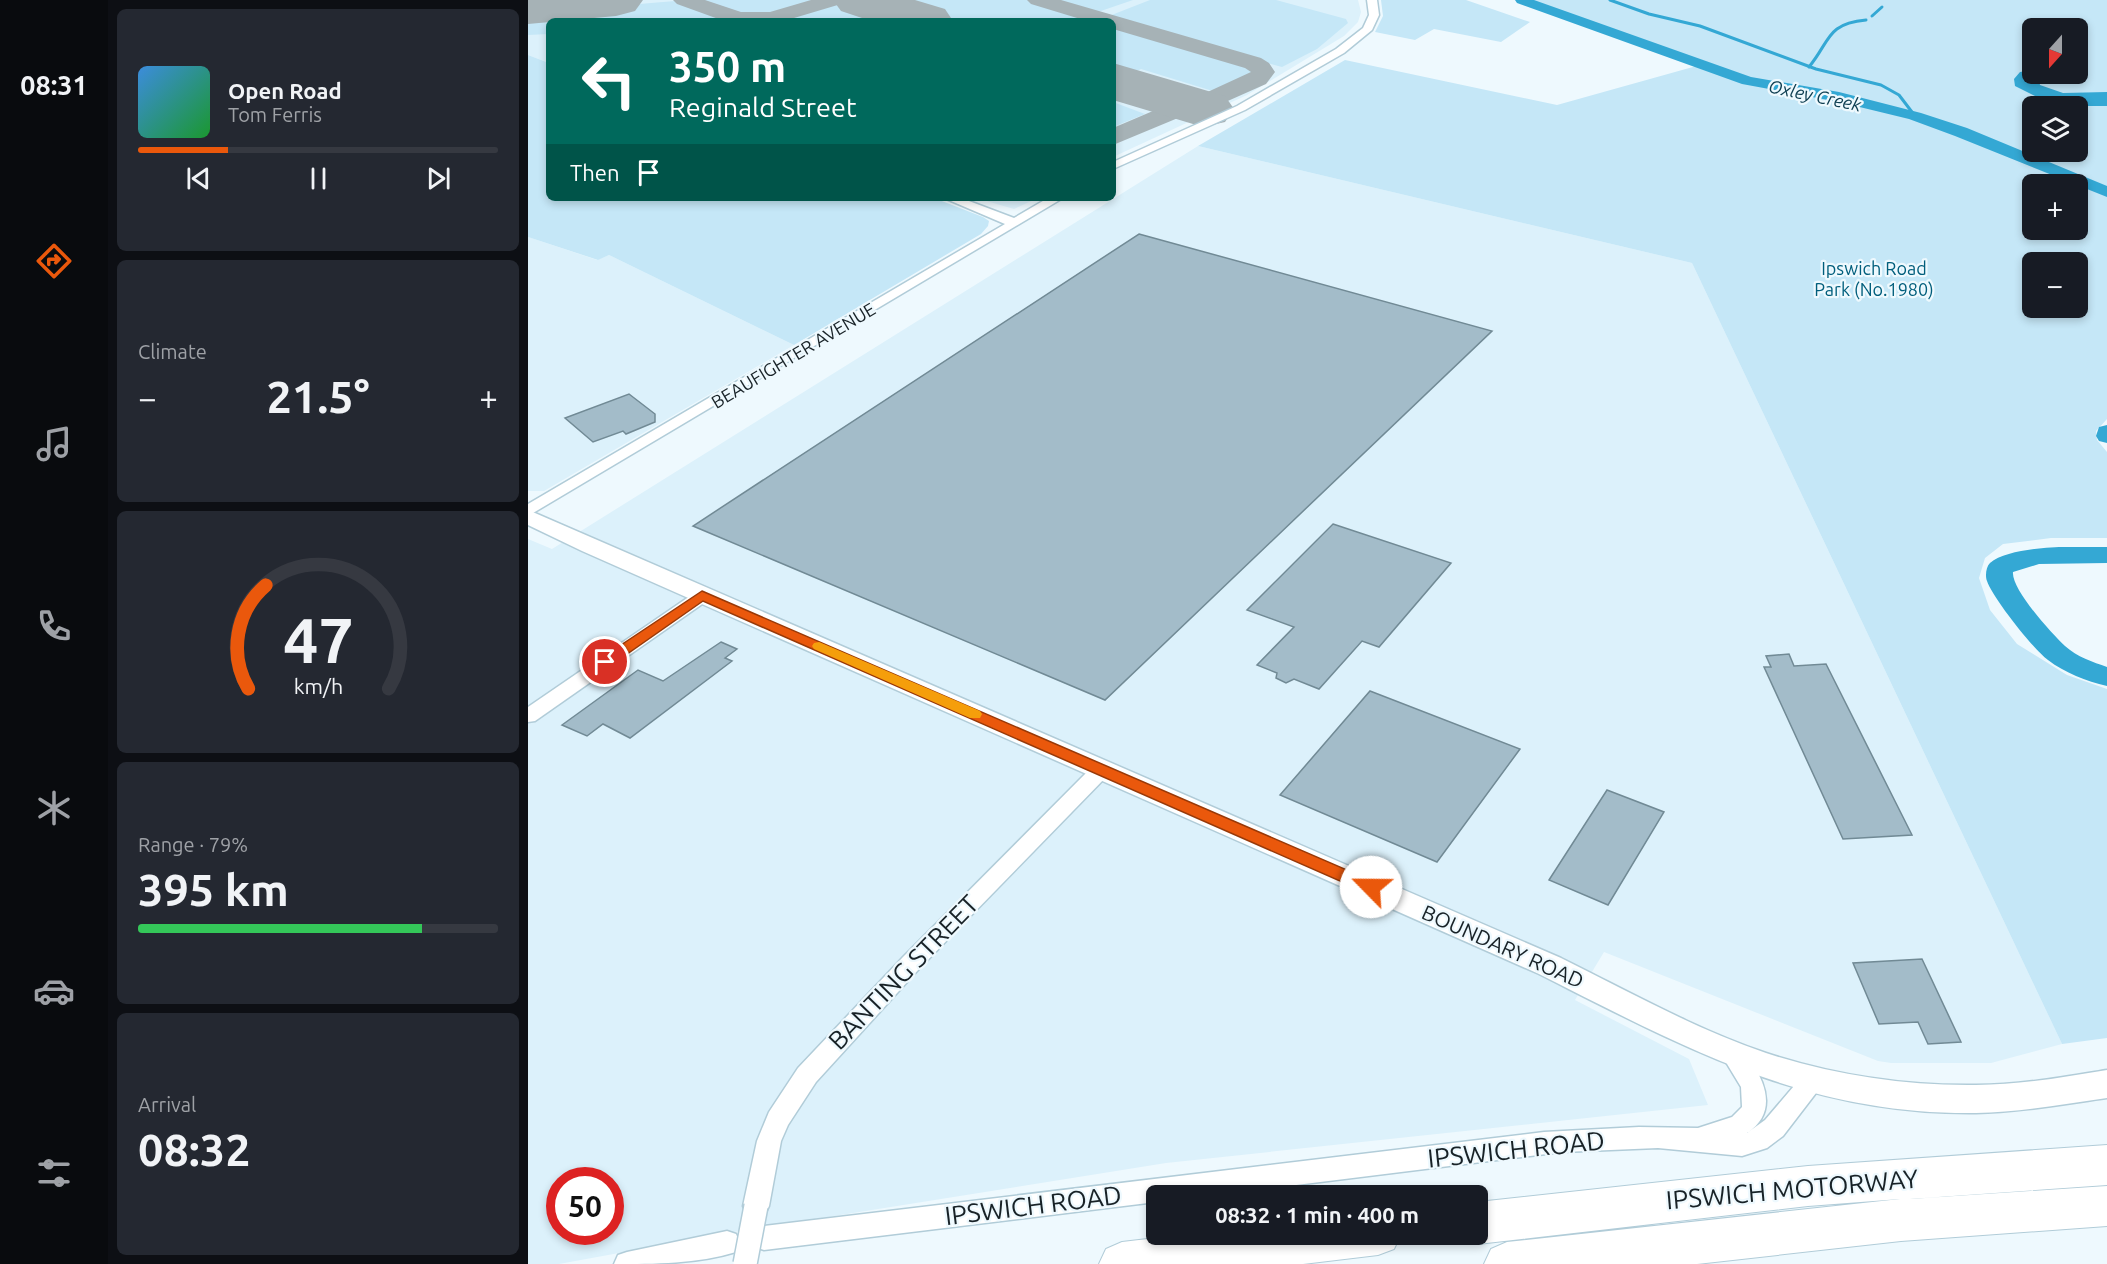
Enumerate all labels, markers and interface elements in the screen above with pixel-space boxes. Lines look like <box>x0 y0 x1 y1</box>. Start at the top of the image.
north arrow <box>2022 18 2088 84</box>
map controls <box>2022 18 2088 318</box>
icon: left <box>570 42 648 120</box>
text: 350 m <box>669 43 786 90</box>
text: 08:31 <box>20 70 88 100</box>
water label: Oxley Creek <box>1767 75 1864 115</box>
text: Open Road <box>228 78 342 103</box>
text: Reginald Street <box>669 92 857 122</box>
button: layers <box>2022 96 2088 162</box>
text: Tom Ferris <box>228 103 322 126</box>
icon: arrive <box>632 156 665 189</box>
text: Then <box>570 160 620 185</box>
icon: previous <box>182 162 215 195</box>
icon: pause <box>302 162 335 195</box>
icon: next <box>422 162 455 195</box>
button: + <box>2022 174 2088 240</box>
icon: directions <box>33 240 75 282</box>
button: − <box>2022 252 2088 318</box>
park label: Ipswich Road Park (No.1980) <box>1814 258 1934 300</box>
street label: BEAUFIGHTER AVENUE <box>708 298 878 412</box>
text: Climate <box>138 340 207 363</box>
text: 21.5° <box>266 371 370 422</box>
text: − <box>138 379 157 416</box>
text: + <box>479 379 498 416</box>
icon: music <box>33 423 75 465</box>
icon: phone <box>33 605 75 647</box>
text: 47 <box>283 605 353 675</box>
pin <box>579 636 630 687</box>
icon: arrive <box>588 645 621 678</box>
text: km/h <box>293 674 343 698</box>
icon: climate <box>33 787 75 829</box>
text: Range · 79% <box>138 833 248 856</box>
position arrow <box>1339 855 1403 919</box>
text: 395 km <box>138 864 289 915</box>
street label: BANTING STREET <box>822 889 984 1055</box>
street label: BOUNDARY ROAD <box>1418 900 1588 992</box>
icon: car <box>33 970 75 1012</box>
text: Arrival <box>138 1093 196 1116</box>
text: 08:32 <box>138 1124 251 1175</box>
street label: IPSWICH ROAD <box>1426 1125 1606 1173</box>
icon: filters <box>33 1152 75 1194</box>
street label: IPSWICH MOTORWAY <box>1665 1164 1919 1214</box>
speed limit sign: 50 <box>546 1167 624 1245</box>
street label: IPSWICH ROAD <box>943 1180 1123 1230</box>
text: 08:32 · 1 min · 400 m <box>1215 1202 1419 1227</box>

